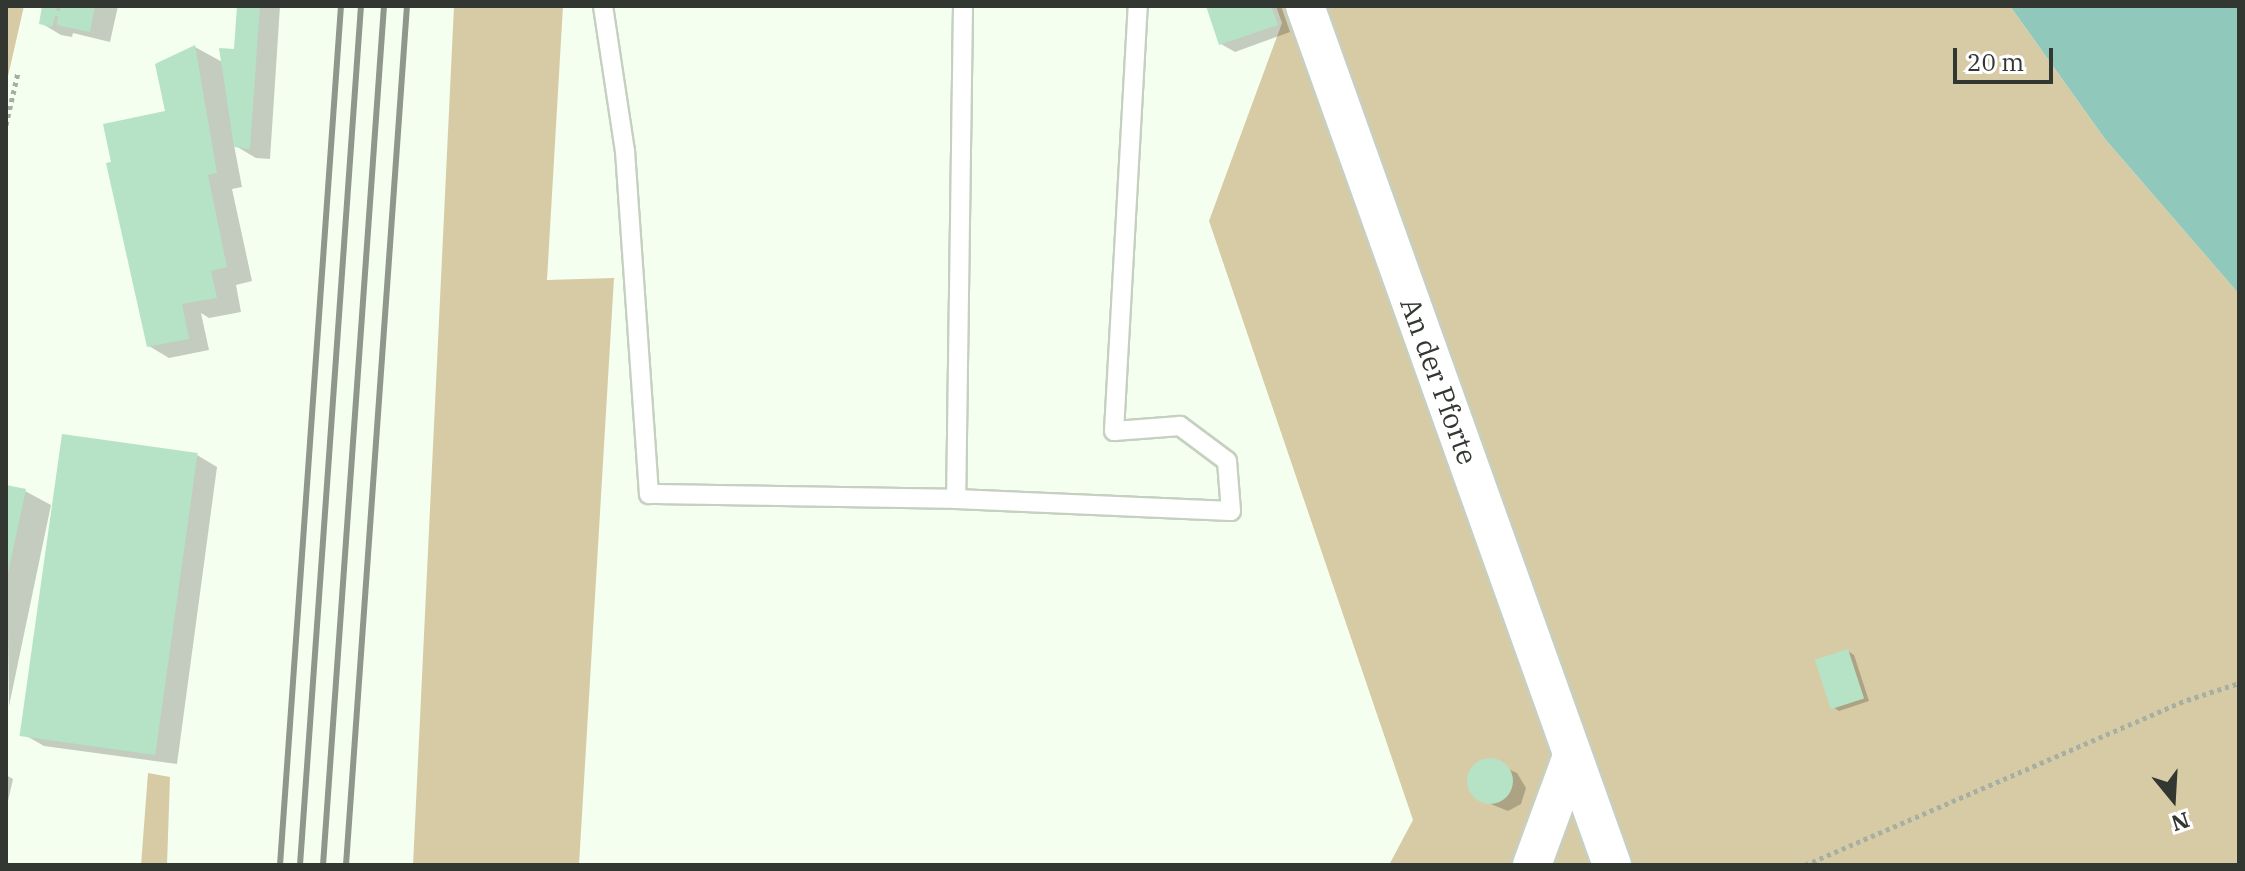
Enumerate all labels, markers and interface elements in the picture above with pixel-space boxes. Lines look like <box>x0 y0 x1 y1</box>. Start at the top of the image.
scale bar <box>1957 32 2057 82</box>
text: 20 m <box>1967 46 2024 78</box>
street label: An der Pforte <box>1393 293 1485 469</box>
north arrow <box>2133 759 2213 839</box>
text: N <box>2168 806 2193 839</box>

